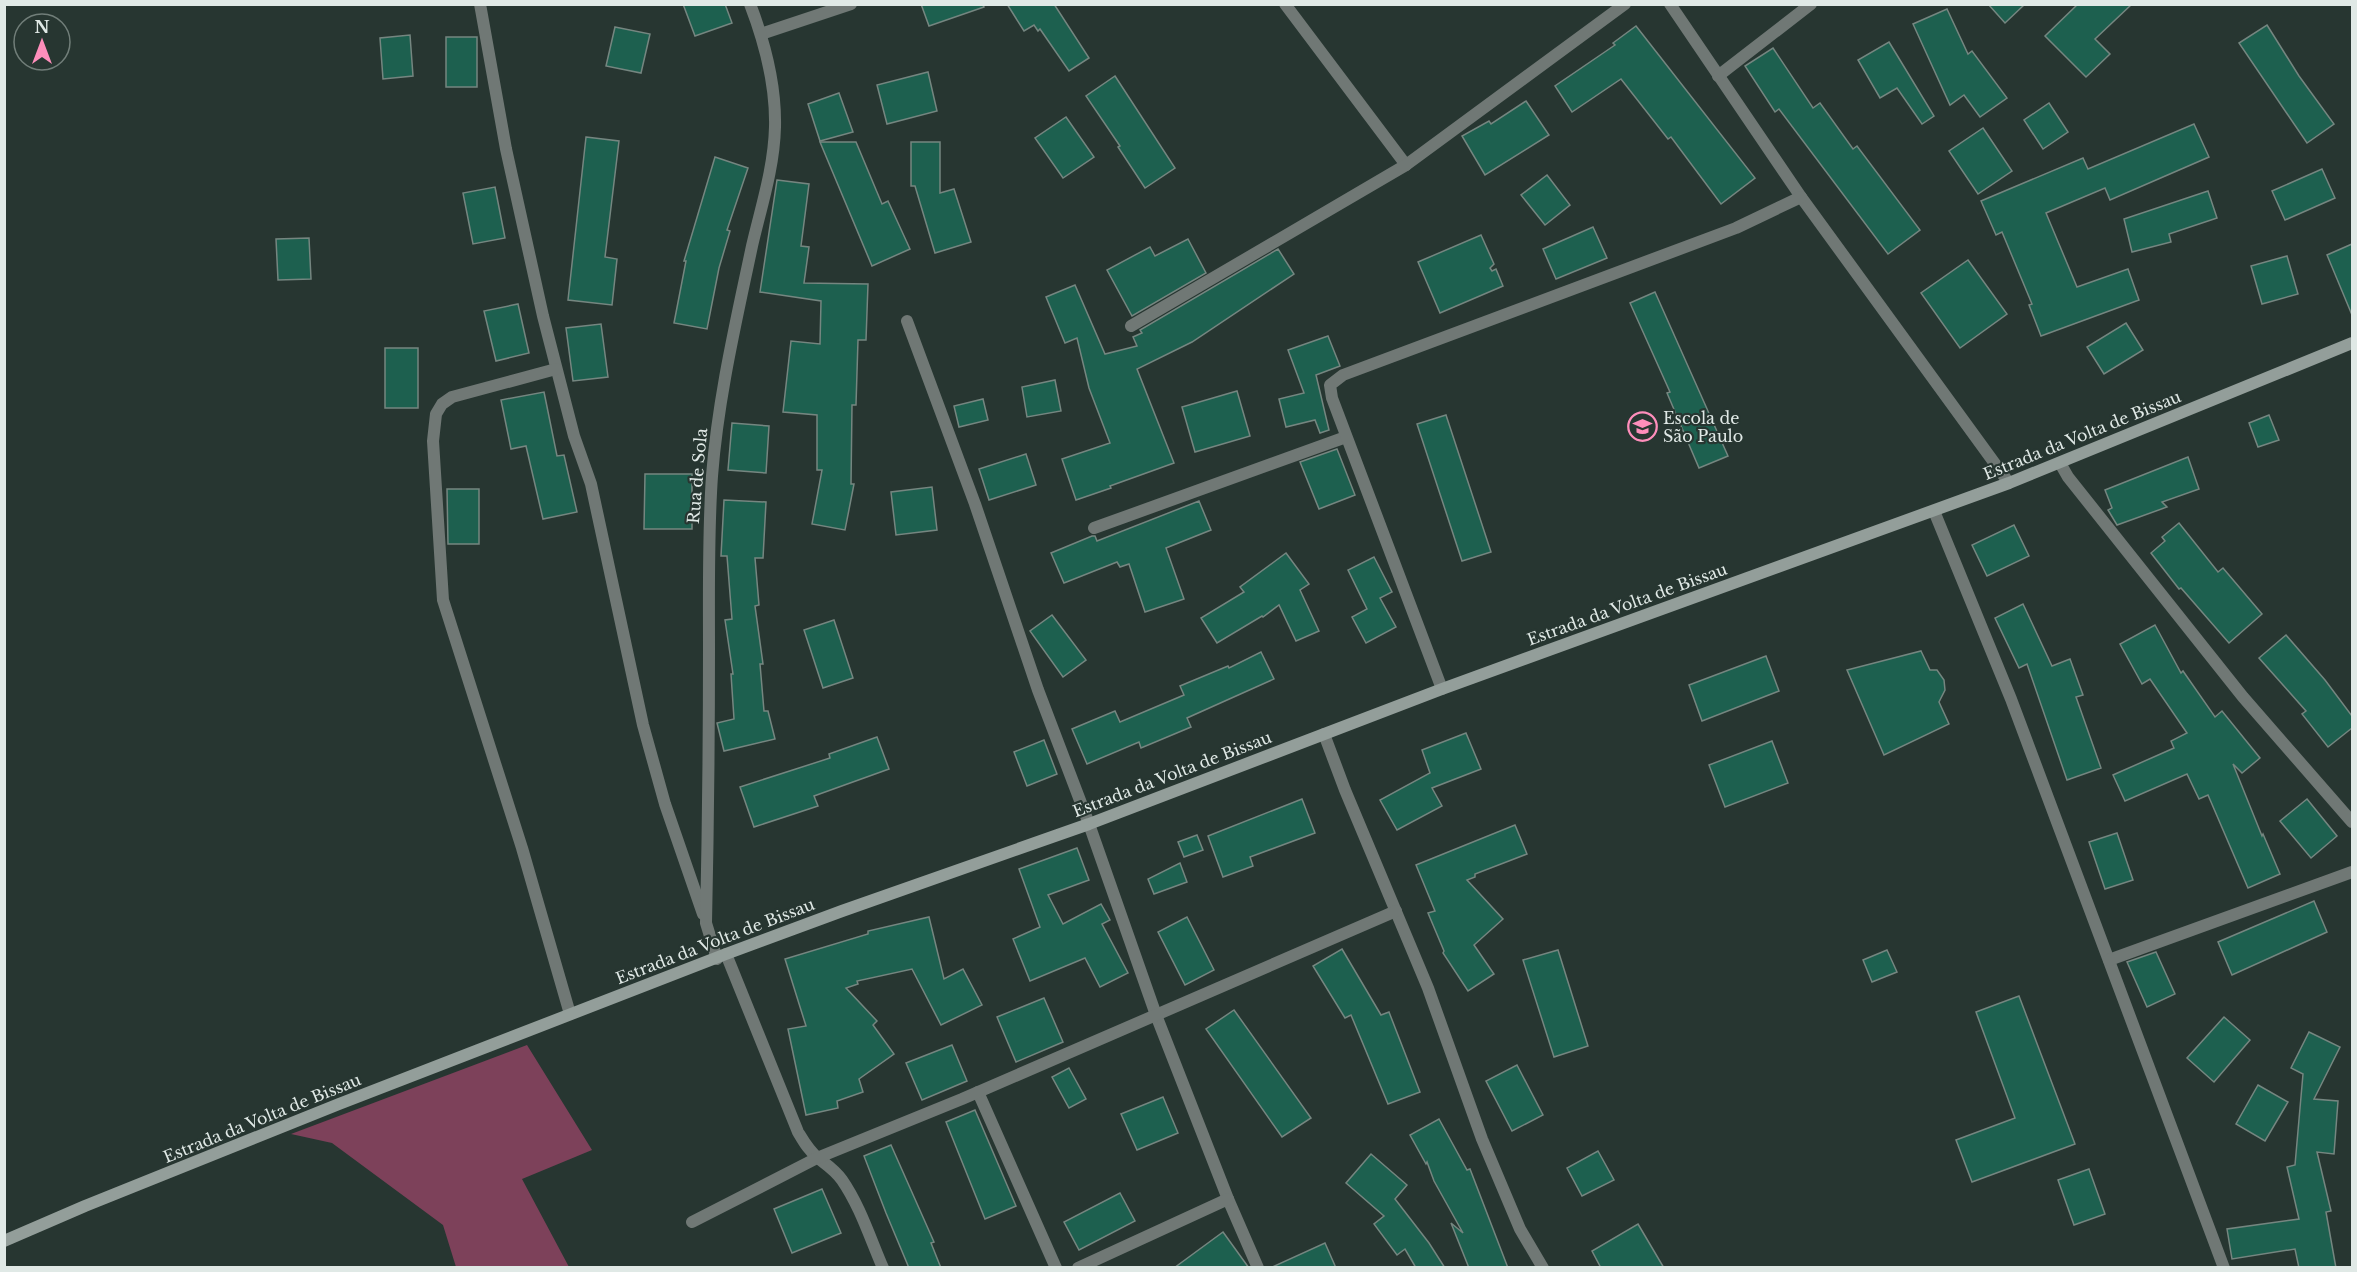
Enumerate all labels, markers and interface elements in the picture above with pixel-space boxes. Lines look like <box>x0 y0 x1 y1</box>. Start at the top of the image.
north arrow <box>12 12 72 72</box>
text: N <box>34 17 50 37</box>
street label: Estrada da Volta de Bissau <box>1980 386 2184 484</box>
place label: Escola de São Paulo <box>1663 408 1743 446</box>
school or university icon: Escola de São Paulo <box>1626 411 1658 443</box>
street label: Rua de Sola <box>683 427 711 525</box>
street label: Estrada da Volta de Bissau <box>1524 558 1730 650</box>
street label: Estrada da Volta de Bissau <box>1070 727 1275 821</box>
street label: Estrada da Volta de Bissau <box>613 894 818 988</box>
street label: Estrada da Volta de Bissau <box>160 1069 364 1167</box>

